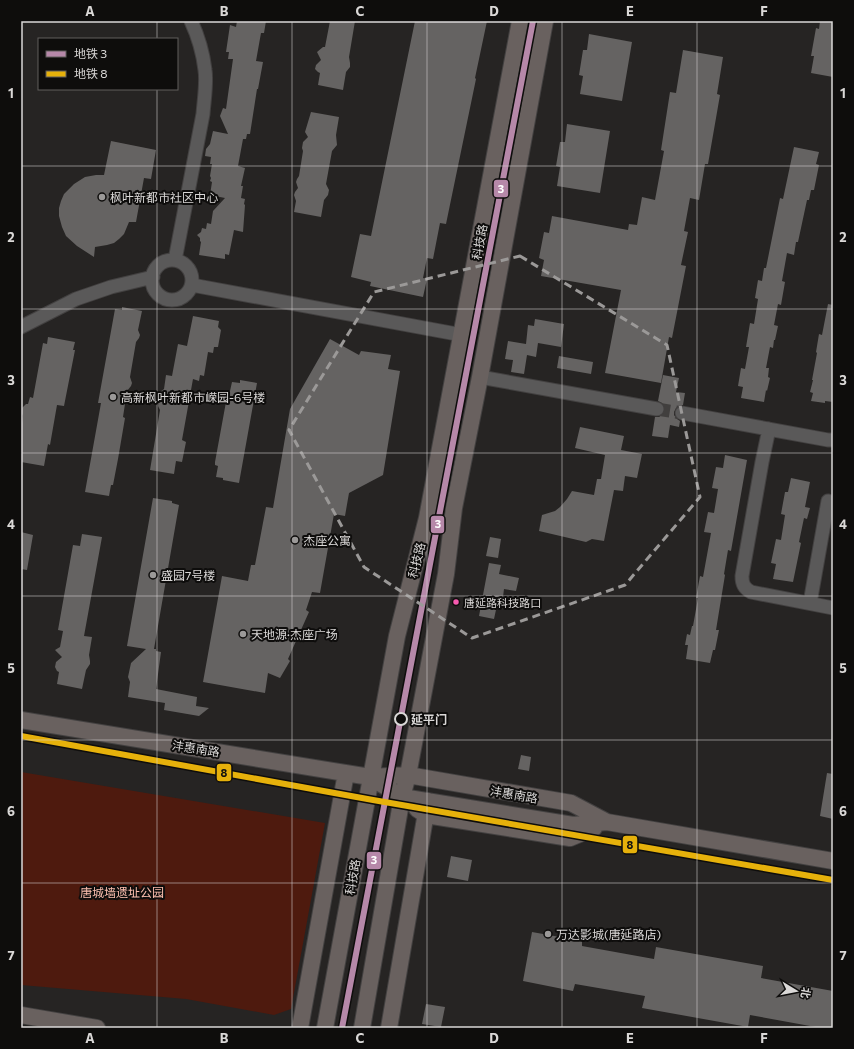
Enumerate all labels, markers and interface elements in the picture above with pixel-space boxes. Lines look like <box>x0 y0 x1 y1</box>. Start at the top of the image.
text: A <box>85 3 95 19</box>
text: B <box>220 3 229 19</box>
text: C <box>356 3 365 19</box>
text: D <box>489 3 499 19</box>
text: E <box>626 3 634 19</box>
text: F <box>760 3 768 19</box>
legend <box>38 38 178 90</box>
text: 地铁 3 <box>74 46 107 60</box>
text: 地铁 8 <box>74 66 108 80</box>
text: 1 <box>8 85 14 101</box>
text: 1 <box>840 85 846 101</box>
line badge: 3 <box>493 179 509 198</box>
text: 3 <box>498 182 504 195</box>
place label: 枫叶新都市社区中心 <box>110 190 218 204</box>
marker: 枫叶新都市社区中心 <box>97 192 107 202</box>
street label: 科技路 <box>469 223 489 261</box>
text: 2 <box>7 229 15 245</box>
text: 2 <box>839 229 847 245</box>
text: 3 <box>7 372 15 388</box>
text: 3 <box>839 372 847 388</box>
place label: 高新枫叶新都市嵘园-6号楼 <box>121 390 265 404</box>
marker: 高新枫叶新都市嵘园-6号楼 <box>108 392 118 402</box>
line badge: 3 <box>430 515 445 534</box>
text: 4 <box>7 516 15 532</box>
text: 4 <box>839 516 847 532</box>
text: 3 <box>435 517 441 530</box>
place label: 杰座公寓 <box>303 533 351 547</box>
marker: 杰座公寓 <box>290 535 300 545</box>
street label: 科技路 <box>405 541 427 579</box>
place label: 盛园7号楼 <box>161 568 215 582</box>
marker: 盛园7号楼 <box>148 570 158 580</box>
place label: 唐延路科技路口 <box>464 596 541 609</box>
marker: 唐延路科技路口 <box>451 597 461 607</box>
place label: 天地源·杰座广场 <box>251 627 338 641</box>
marker: 天地源·杰座广场 <box>238 629 248 639</box>
text: 5 <box>7 660 15 676</box>
text: 5 <box>839 660 847 676</box>
marker: 延平门 <box>394 712 408 726</box>
place label: 延平门 <box>411 712 447 726</box>
street label: 沣惠南路 <box>171 737 221 759</box>
line badge: 8 <box>216 763 232 782</box>
text: 8 <box>221 766 228 779</box>
street label: 沣惠南路 <box>489 783 539 805</box>
text: 6 <box>7 803 15 819</box>
text: 6 <box>839 803 847 819</box>
line badge: 8 <box>622 835 638 854</box>
text: 8 <box>627 838 634 851</box>
line badge: 3 <box>366 851 382 870</box>
text: 3 <box>371 853 377 866</box>
street label: 科技路 <box>342 858 362 896</box>
park label: 唐城墙遗址公园 <box>80 885 164 899</box>
place label: 万达影城(唐延路店) <box>556 927 661 941</box>
marker: 万达影城(唐延路店) <box>543 929 553 939</box>
text: 7 <box>7 947 15 963</box>
text: 7 <box>839 947 847 963</box>
north arrow <box>776 971 816 1011</box>
text: 北 <box>799 986 814 999</box>
text: A <box>85 1030 95 1046</box>
text: B <box>220 1030 229 1046</box>
text: C <box>356 1030 365 1046</box>
text: D <box>489 1030 499 1046</box>
text: E <box>626 1030 634 1046</box>
text: F <box>760 1030 768 1046</box>

